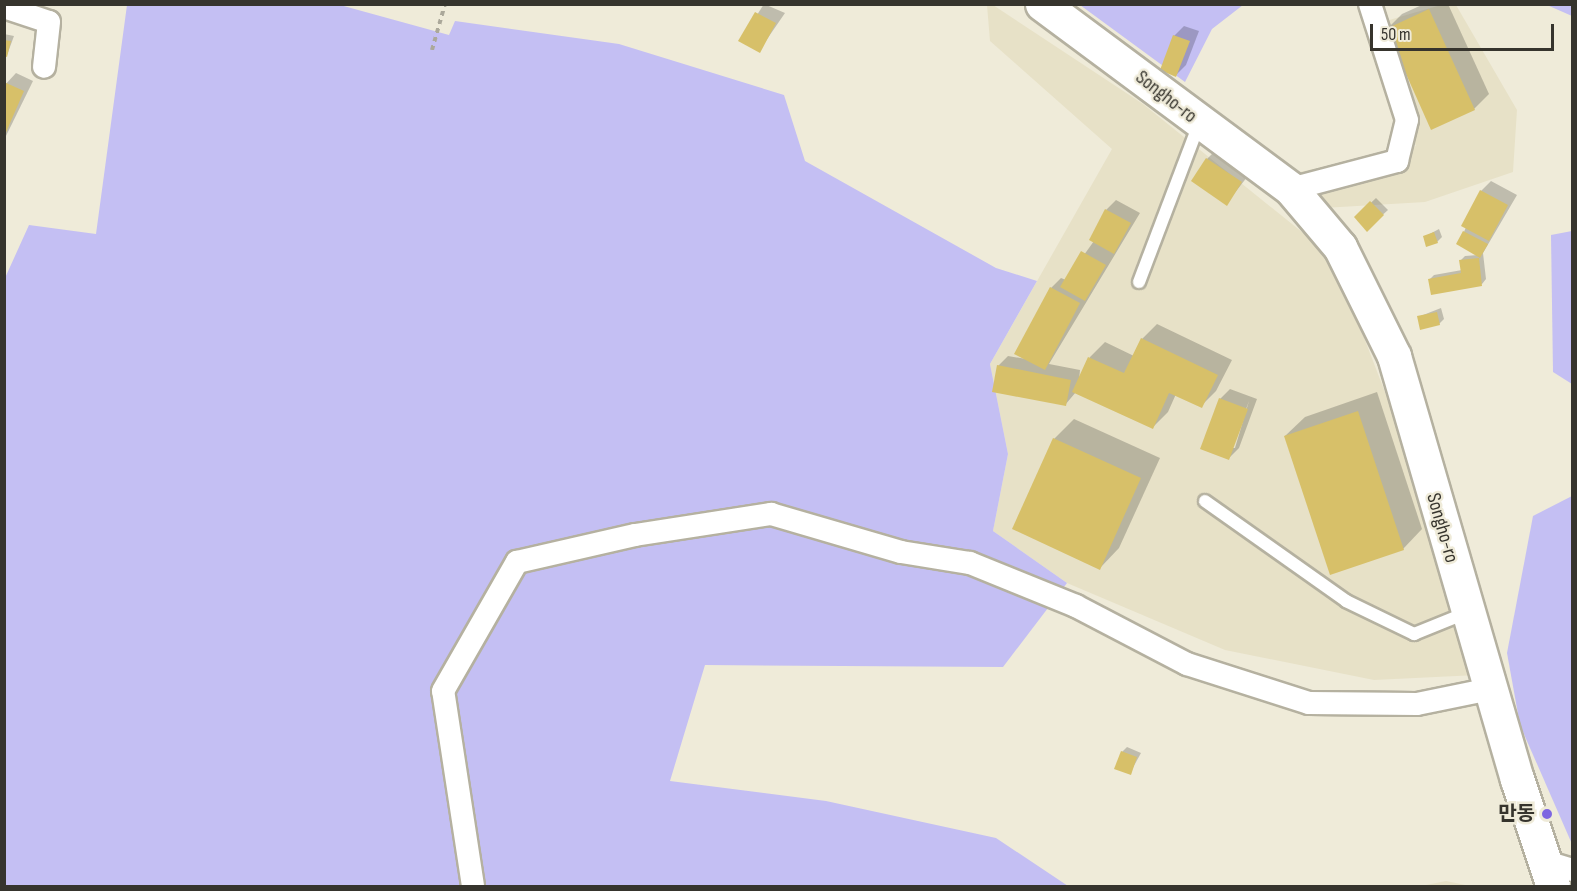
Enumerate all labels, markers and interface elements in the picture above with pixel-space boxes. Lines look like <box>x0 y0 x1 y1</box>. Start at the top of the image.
scale bar <box>1373 12 1558 50</box>
text: 50 m <box>1381 24 1411 45</box>
street label: Songho-ro <box>1131 66 1201 128</box>
street label: Songho-ro <box>1421 490 1463 566</box>
place label: 만동 <box>1498 802 1535 826</box>
marker: 만동 <box>1540 807 1554 821</box>

